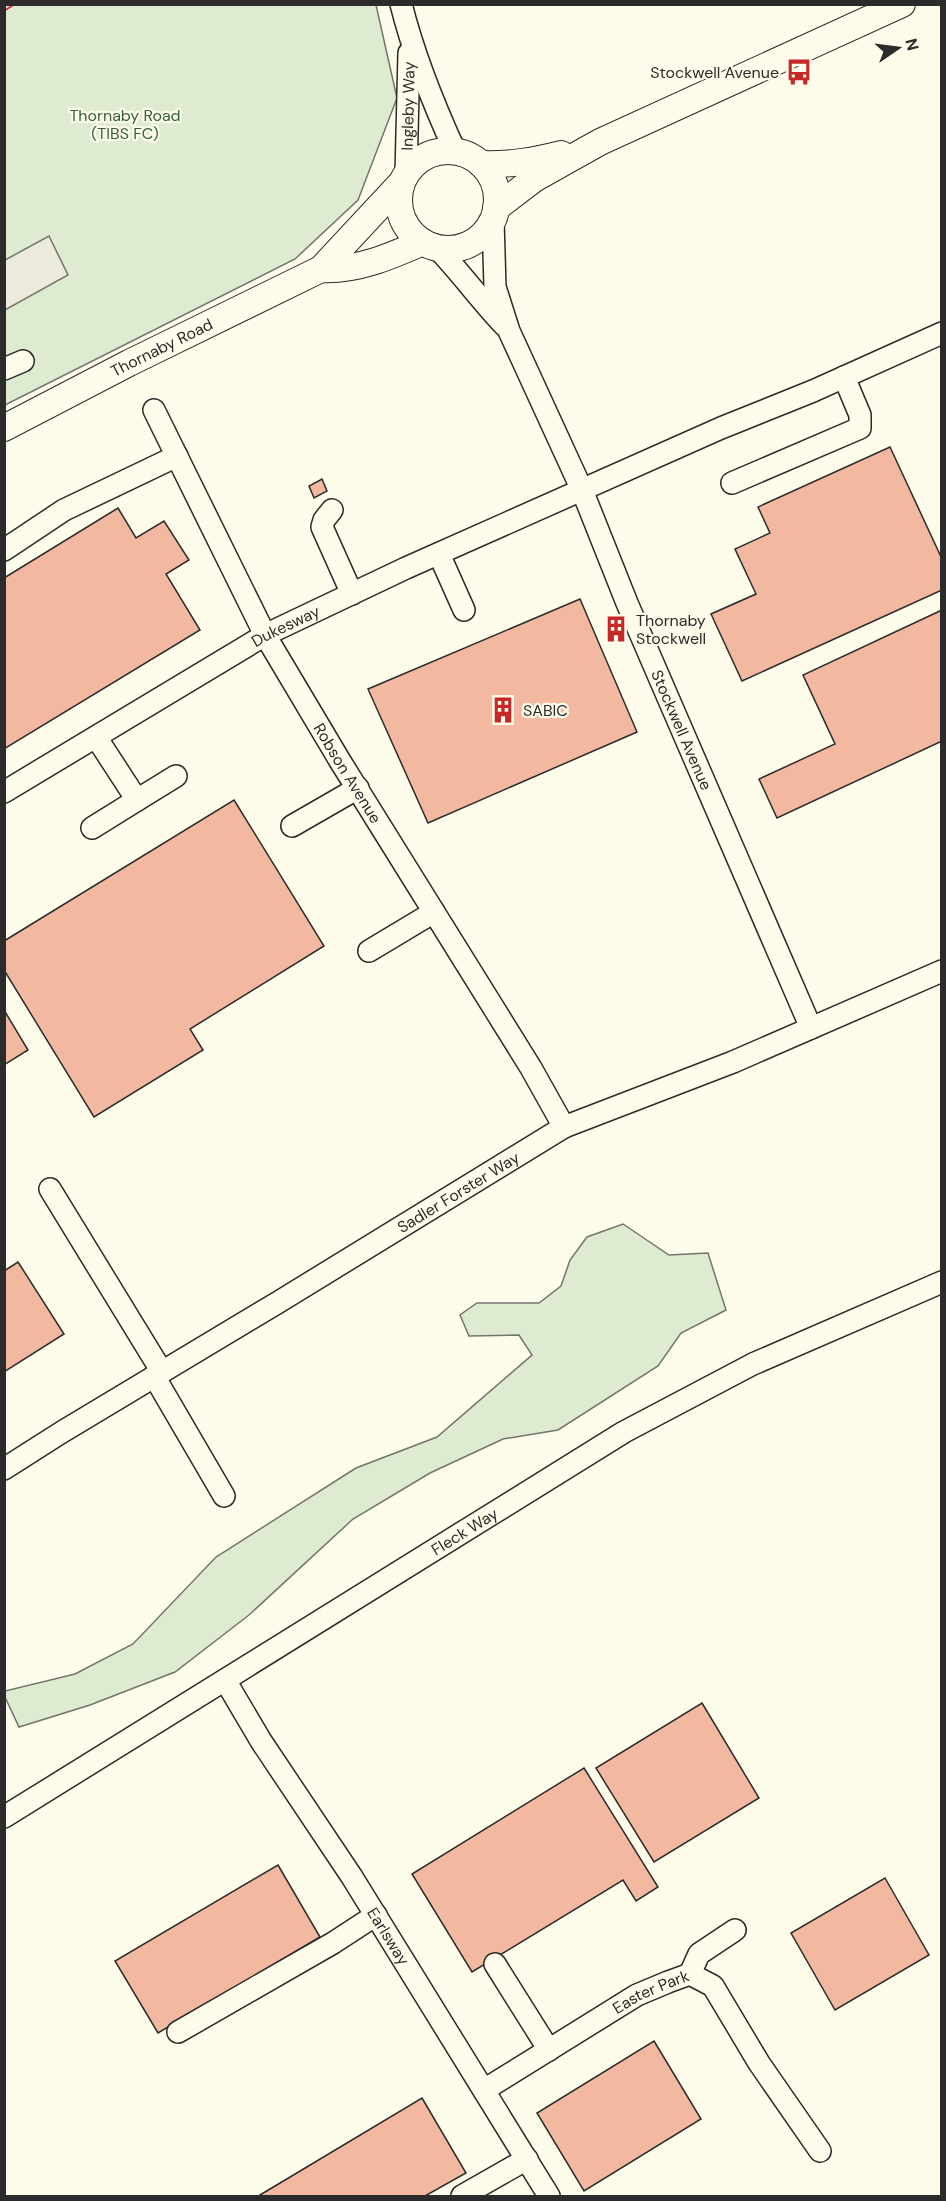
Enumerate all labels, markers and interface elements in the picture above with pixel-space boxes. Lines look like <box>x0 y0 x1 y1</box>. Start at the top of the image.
north arrow <box>868 18 928 78</box>
text: N <box>900 36 924 53</box>
bus stop icon: Stockwell Avenue <box>784 57 814 87</box>
street label: Ingleby Way <box>396 61 419 151</box>
place label: Stockwell Avenue <box>650 62 779 83</box>
park label: Thornaby Road (TIBS FC) <box>69 105 181 144</box>
street label: Thornaby Road <box>107 313 216 381</box>
street label: Dukesway <box>247 600 323 651</box>
place label: Thornaby Stockwell <box>636 610 706 649</box>
building icon: Thornaby Stockwell <box>601 614 631 644</box>
street label: Stockwell Avenue <box>647 667 717 793</box>
building icon: SABIC <box>488 695 518 725</box>
place label: SABIC <box>523 700 568 721</box>
street label: Robson Avenue <box>309 719 387 827</box>
street label: Sadler Forster Way <box>393 1146 523 1237</box>
street label: Fleck Way <box>427 1502 502 1560</box>
street label: Earlsway <box>363 1903 414 1969</box>
street label: Easter Park <box>608 1965 692 2018</box>

